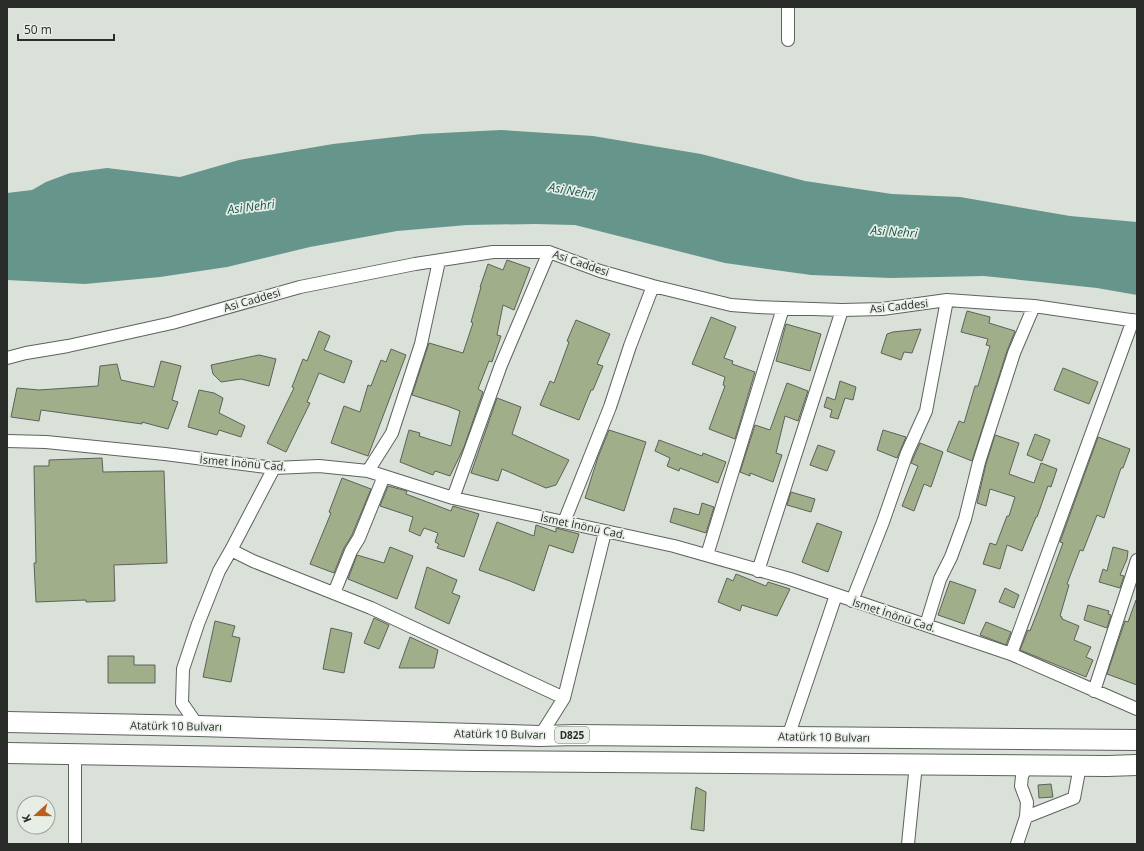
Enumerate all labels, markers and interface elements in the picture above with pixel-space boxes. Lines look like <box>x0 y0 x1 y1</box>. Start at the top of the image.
scale bar <box>18 16 114 42</box>
text: 50 m <box>24 21 52 38</box>
water label: Asi Nehri <box>546 178 598 203</box>
water label: Asi Nehri <box>226 195 276 218</box>
water label: Asi Nehri <box>869 221 919 242</box>
street label: Asi Caddesi <box>551 246 611 279</box>
street label: Asi Caddesi <box>222 284 282 315</box>
street label: Asi Caddesi <box>869 295 929 316</box>
street label: İsmet İnönü Cad. <box>199 451 287 474</box>
street label: İsmet İnönü Cad. <box>539 509 627 542</box>
street label: İsmet İnönü Cad. <box>851 594 938 635</box>
street label: Atatürk 10 Bulvarı <box>130 717 222 734</box>
street label: Atatürk 10 Bulvarı <box>454 725 546 742</box>
road number: D825 <box>555 727 589 743</box>
street label: Atatürk 10 Bulvarı <box>778 728 870 745</box>
north arrow <box>16 795 56 835</box>
text: K <box>18 812 35 825</box>

